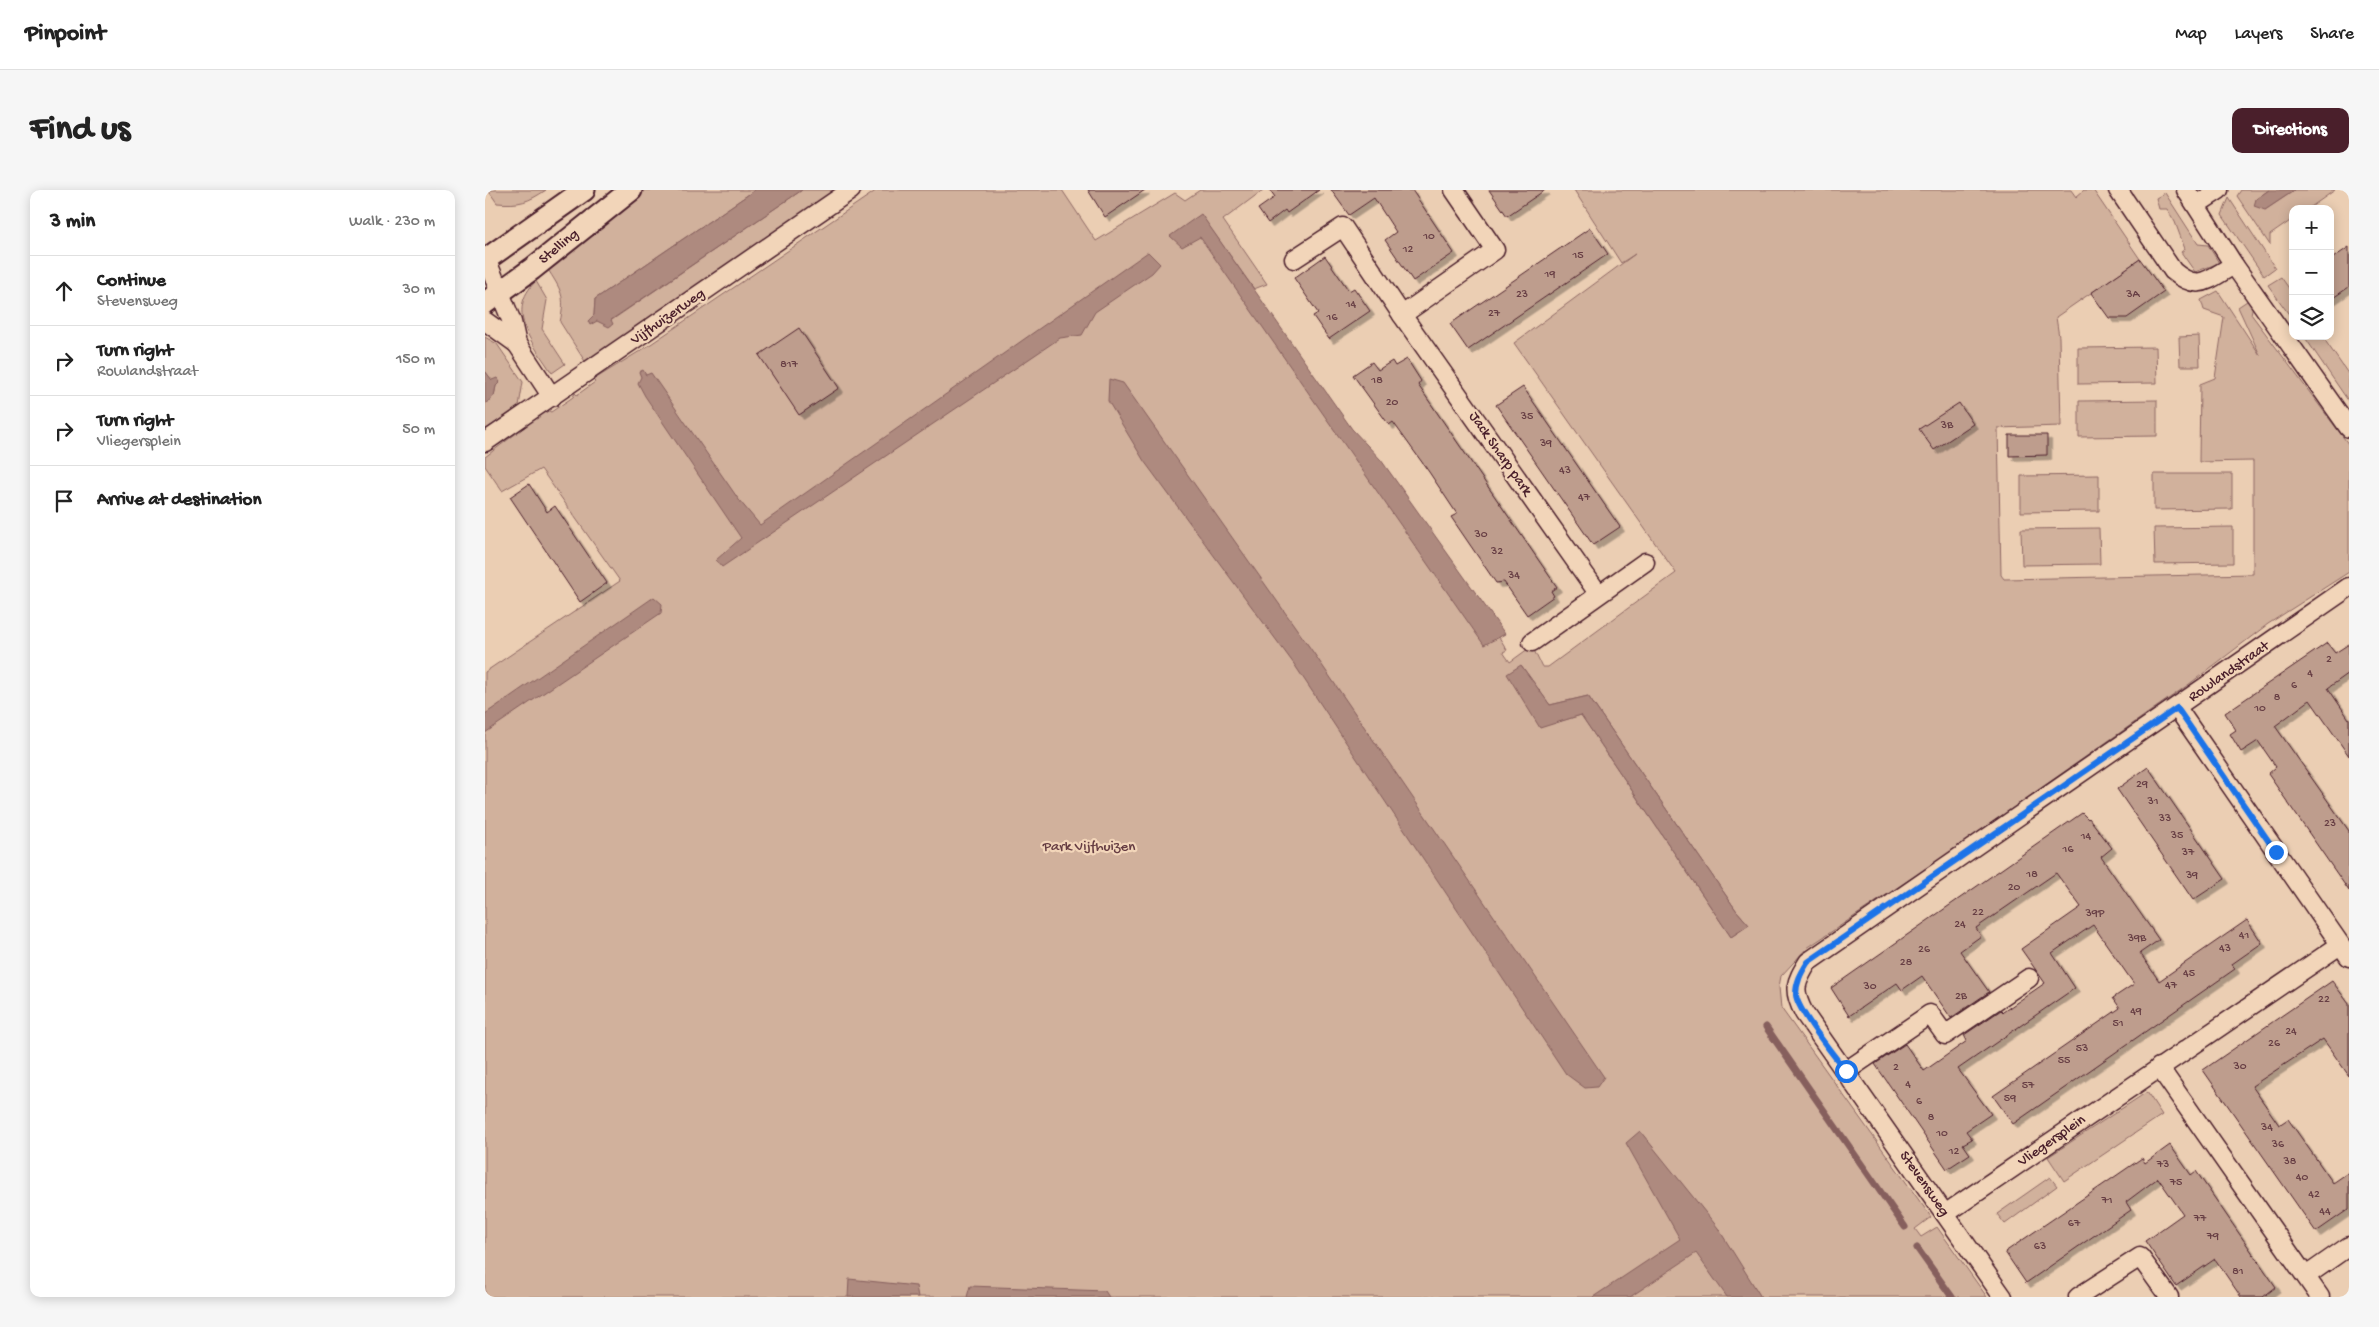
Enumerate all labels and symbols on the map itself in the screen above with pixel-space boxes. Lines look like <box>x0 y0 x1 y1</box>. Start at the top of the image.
street label: Stelling <box>535 225 583 269</box>
house number: 10 <box>1422 230 1435 244</box>
house number: 12 <box>1402 243 1413 257</box>
house number: 15 <box>1571 249 1584 263</box>
house number: 19 <box>1544 268 1555 282</box>
street label: Vijfhuizerweg <box>627 285 709 350</box>
house number: 23 <box>1516 288 1528 302</box>
house number: 3A <box>2125 288 2141 302</box>
house number: 14 <box>1345 298 1357 312</box>
house number: 27 <box>1488 307 1501 321</box>
house number: 16 <box>1326 311 1338 325</box>
house number: 817 <box>780 358 799 372</box>
house number: 18 <box>1370 374 1383 388</box>
house number: 20 <box>1386 396 1399 410</box>
street label: Jack Sharp park <box>1464 408 1536 501</box>
house number: 35 <box>1520 410 1533 424</box>
house number: 3B <box>1940 419 1954 433</box>
house number: 39 <box>1539 437 1552 451</box>
house number: 43 <box>1559 464 1571 478</box>
house number: 47 <box>1578 491 1591 505</box>
house number: 30 <box>1473 528 1488 542</box>
house number: 32 <box>1490 545 1503 559</box>
house number: 34 <box>1507 569 1520 583</box>
street label: Rowlandstraat <box>2185 636 2274 706</box>
house number: 2 <box>2326 653 2332 667</box>
house number: 4 <box>2307 667 2313 681</box>
house number: 6 <box>2291 679 2298 693</box>
house number: 8 <box>2274 691 2281 705</box>
house number: 10 <box>2253 702 2266 716</box>
house number: 29 <box>2136 778 2148 792</box>
house number: 31 <box>2146 795 2159 809</box>
house number: 33 <box>2158 812 2171 826</box>
house number: 23 <box>2324 817 2336 831</box>
house number: 35 <box>2170 829 2183 843</box>
house number: 14 <box>2080 830 2092 844</box>
park label: Park Vijfhuizen <box>1042 838 1135 856</box>
route end <box>2265 841 2288 864</box>
house number: 16 <box>2062 843 2074 857</box>
house number: 37 <box>2181 846 2195 860</box>
house number: 18 <box>2025 868 2038 882</box>
house number: 39 <box>2185 869 2198 883</box>
house number: 20 <box>2008 881 2021 895</box>
house number: 22 <box>1972 906 1984 920</box>
house number: 39P <box>2085 907 2105 921</box>
house number: 24 <box>1954 918 1966 932</box>
house number: 41 <box>2239 929 2249 943</box>
house number: 39B <box>2127 932 2147 946</box>
house number: 43 <box>2219 942 2231 956</box>
house number: 26 <box>1918 943 1931 957</box>
house number: 28 <box>1900 956 1913 970</box>
house number: 45 <box>2183 967 2195 981</box>
house number: 47 <box>2165 979 2178 993</box>
house number: 30 <box>1862 980 1877 994</box>
house number: 2B <box>1955 990 1968 1004</box>
house number: 22 <box>2318 993 2330 1007</box>
house number: 49 <box>2130 1005 2142 1019</box>
house number: 51 <box>2112 1017 2124 1031</box>
house number: 24 <box>2285 1025 2297 1039</box>
house number: 26 <box>2268 1037 2281 1051</box>
house number: 53 <box>2076 1042 2088 1056</box>
house number: 55 <box>2058 1054 2070 1068</box>
route start <box>1835 1060 1858 1083</box>
house number: 30 <box>2232 1060 2247 1074</box>
house number: 2 <box>1893 1061 1899 1075</box>
house number: 4 <box>1905 1078 1911 1092</box>
house number: 57 <box>2022 1079 2035 1093</box>
house number: 59 <box>2004 1092 2016 1106</box>
house number: 6 <box>1916 1095 1923 1109</box>
house number: 8 <box>1928 1111 1935 1125</box>
street label: Vliegersplein <box>2014 1111 2089 1171</box>
house number: 34 <box>2260 1121 2273 1135</box>
house number: 10 <box>1935 1127 1948 1141</box>
house number: 36 <box>2271 1138 2285 1152</box>
house number: 12 <box>1948 1145 1959 1159</box>
street label: Stevensweg <box>1895 1148 1953 1220</box>
house number: 38 <box>2283 1155 2297 1169</box>
house number: 73 <box>2156 1158 2169 1172</box>
house number: 40 <box>2296 1171 2308 1185</box>
house number: 75 <box>2169 1176 2182 1190</box>
house number: 42 <box>2308 1188 2320 1202</box>
house number: 71 <box>2100 1194 2113 1208</box>
house number: 44 <box>2319 1205 2331 1219</box>
house number: 77 <box>2193 1212 2207 1226</box>
house number: 67 <box>2068 1217 2081 1231</box>
house number: 79 <box>2206 1230 2219 1244</box>
house number: 63 <box>2034 1240 2046 1254</box>
house number: 81 <box>2232 1265 2244 1279</box>

